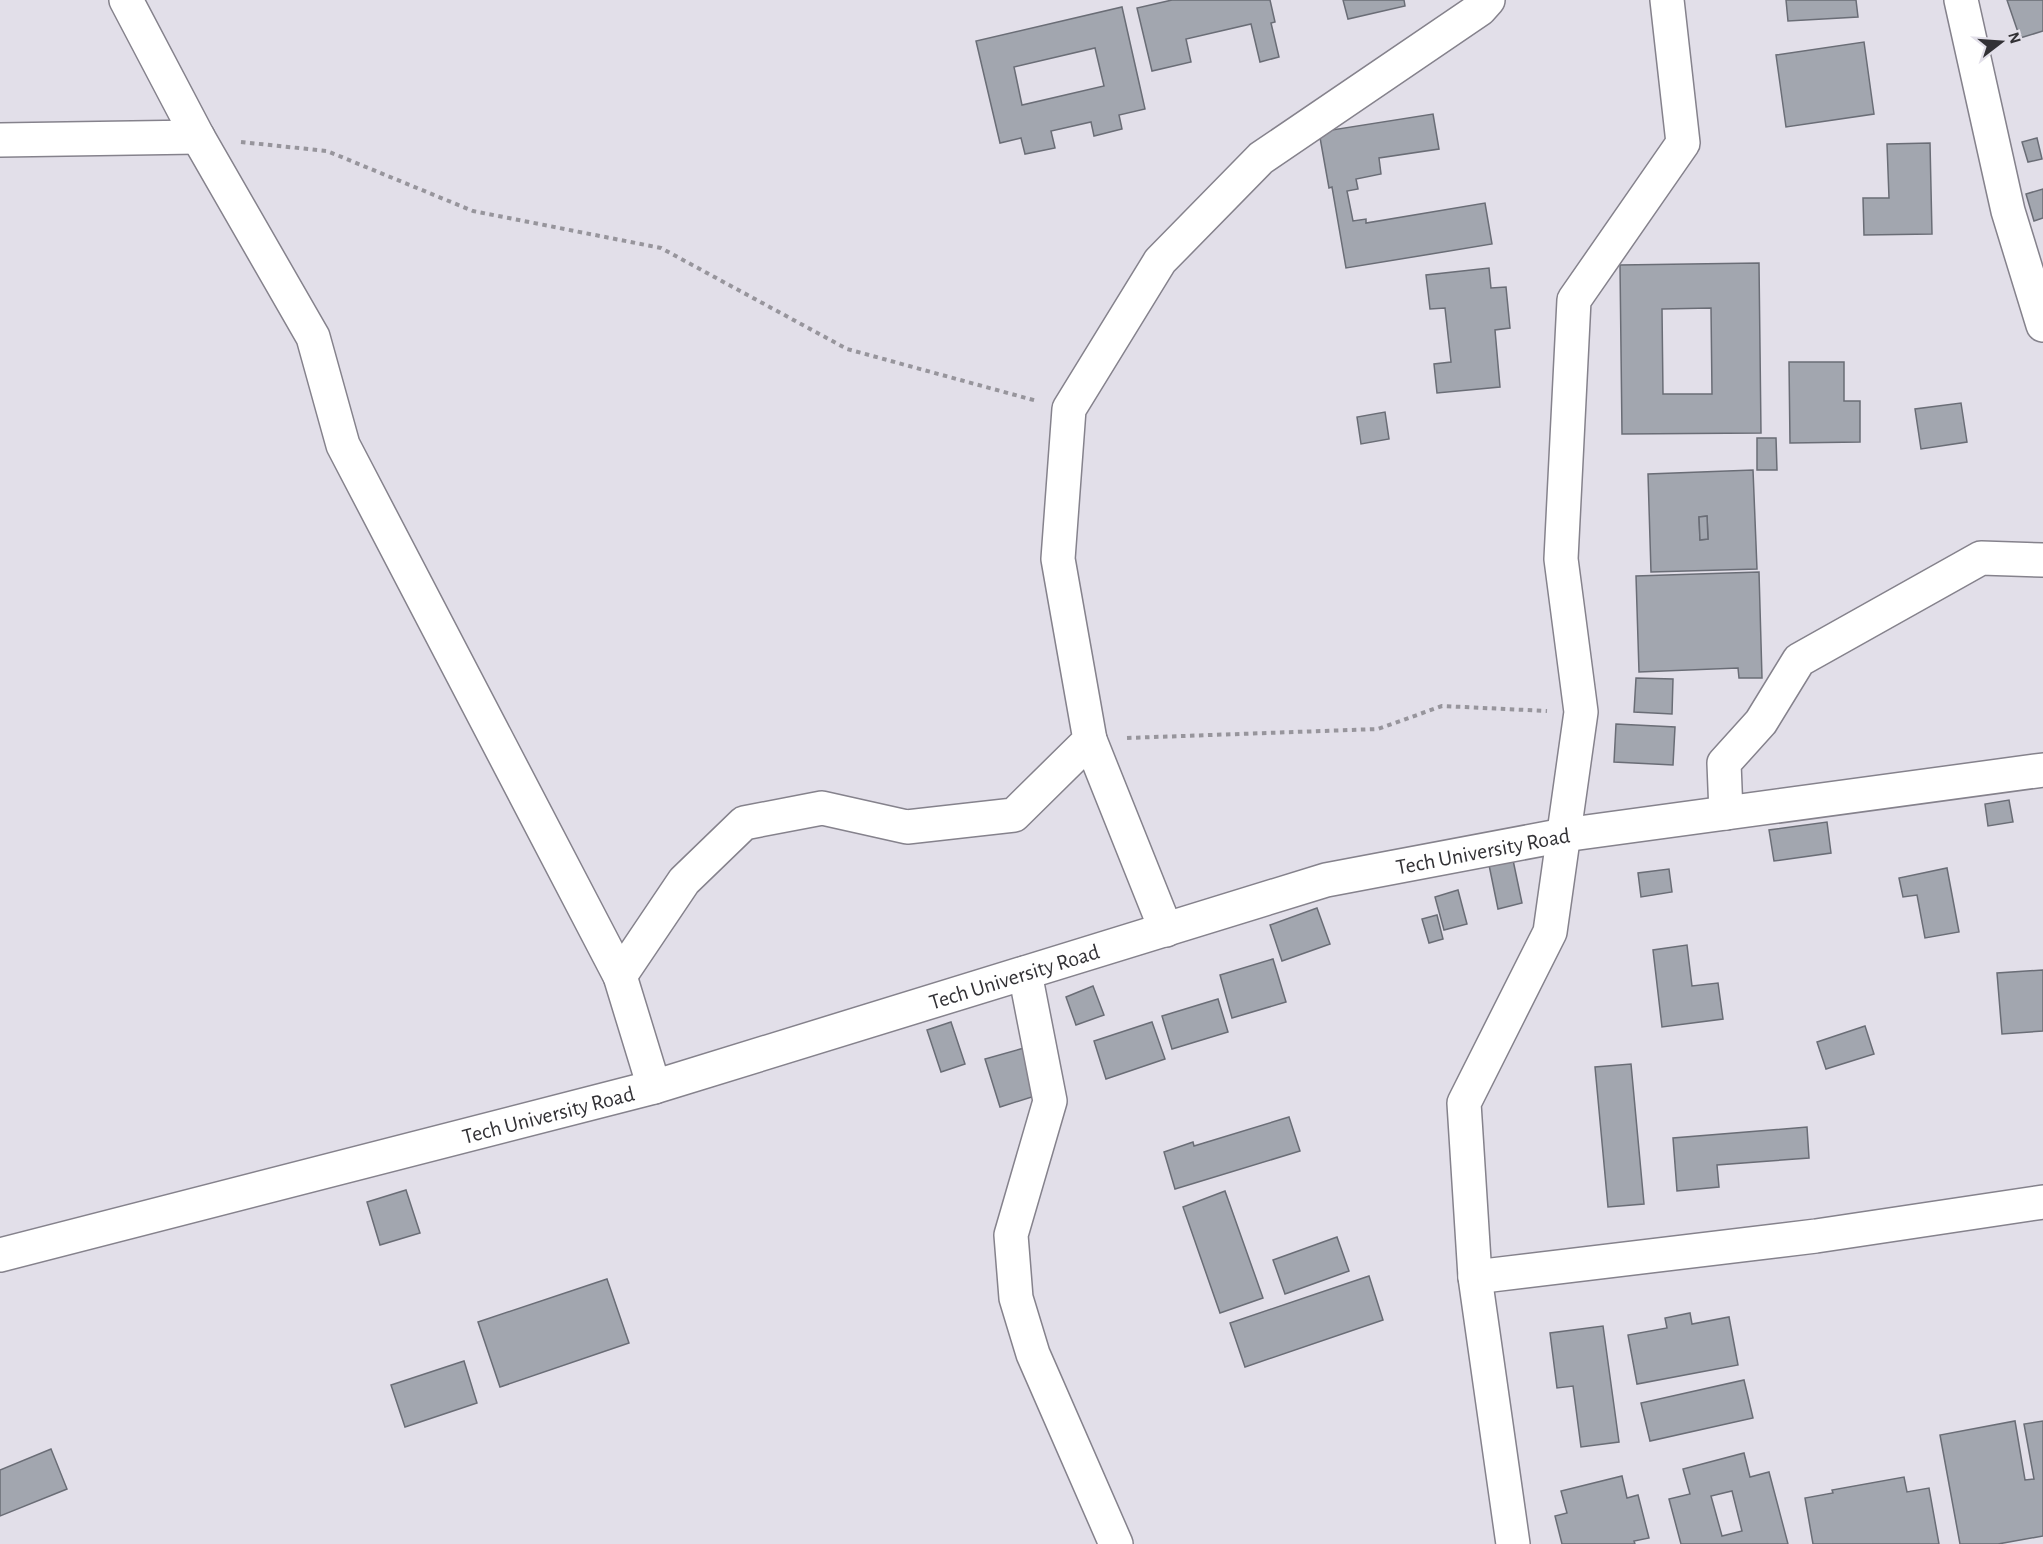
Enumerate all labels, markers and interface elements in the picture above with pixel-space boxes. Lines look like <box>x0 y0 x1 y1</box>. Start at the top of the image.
north arrow <box>1971 12 2031 72</box>
text: N <box>2005 30 2024 46</box>
street label: Tech University Road <box>1394 824 1571 879</box>
street label: Tech University Road <box>927 941 1102 1014</box>
street label: Tech University Road <box>460 1083 637 1148</box>

